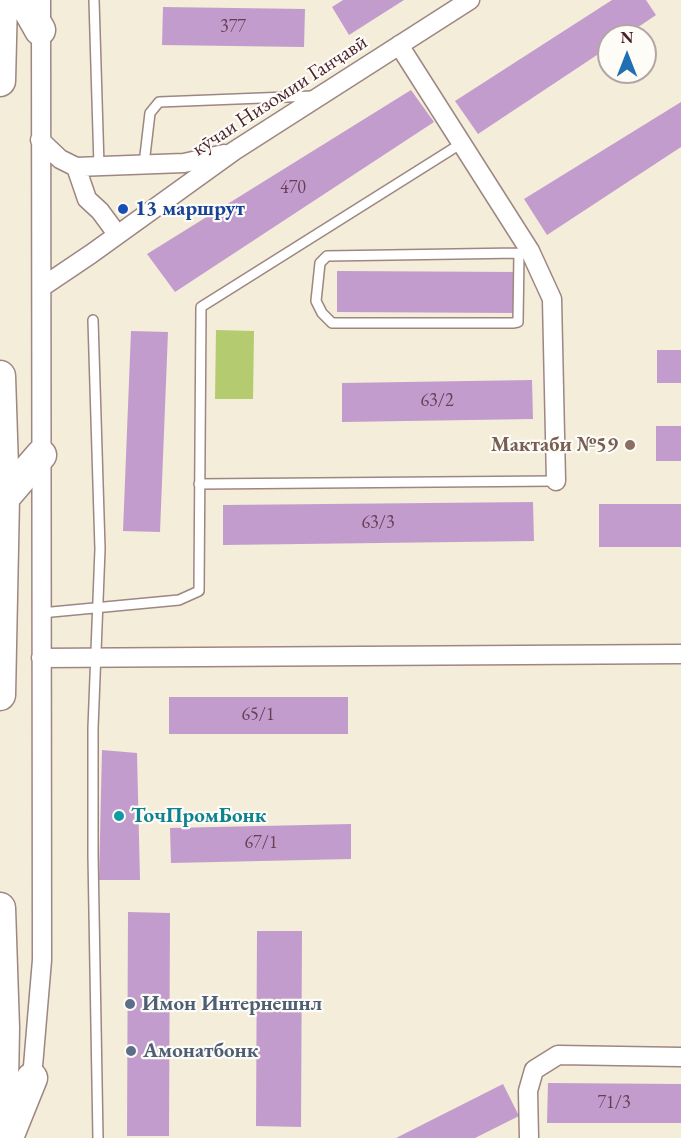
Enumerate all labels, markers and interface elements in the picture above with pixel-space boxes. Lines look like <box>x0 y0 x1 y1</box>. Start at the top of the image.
house number: 377 <box>220 16 246 38</box>
north arrow <box>597 24 657 84</box>
text: N <box>621 27 633 48</box>
street label: кӯчаи Низомии Ганҷавӣ <box>188 30 372 162</box>
house number: 470 <box>280 177 306 199</box>
place label: 13 маршрут <box>135 196 245 222</box>
marker: 13 маршрут <box>116 202 130 216</box>
house number: 63/2 <box>420 390 454 412</box>
place label: Мактаби №59 <box>491 432 618 458</box>
marker: Мактаби №59 <box>623 438 637 452</box>
house number: 63/3 <box>361 512 395 534</box>
house number: 65/1 <box>241 704 275 726</box>
place label: ТочПромБонк <box>131 803 266 829</box>
marker: ТочПромБонк <box>112 809 126 823</box>
house number: 67/1 <box>244 832 278 854</box>
place label: Имон Интернешнл <box>142 991 322 1017</box>
marker: Имон Интернешнл <box>123 997 137 1011</box>
place label: Амонатбонк <box>143 1038 258 1064</box>
marker: Амонатбонк <box>124 1044 138 1058</box>
house number: 71/3 <box>597 1092 631 1114</box>

